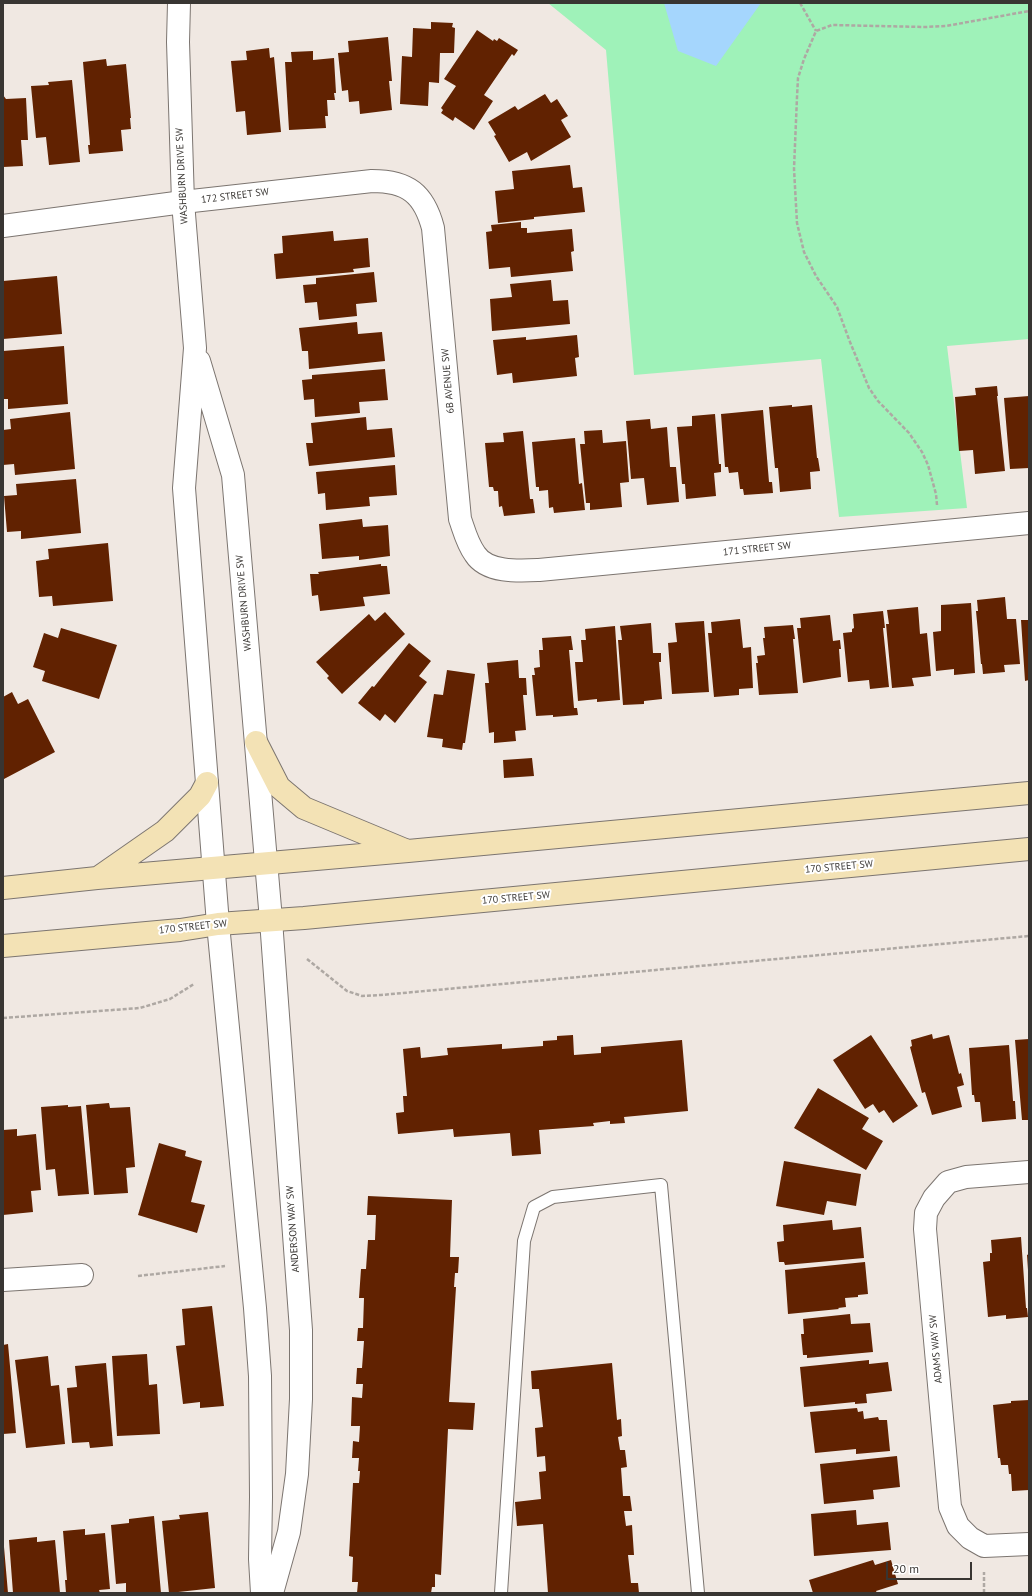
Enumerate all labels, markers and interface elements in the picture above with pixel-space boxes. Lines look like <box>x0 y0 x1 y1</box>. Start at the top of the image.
street label: WASHBURN DRIVE SW <box>173 128 191 224</box>
street label: 172 STREET SW <box>200 186 270 206</box>
street label: 6B AVENUE SW <box>439 348 457 414</box>
street label: 171 STREET SW <box>722 539 792 559</box>
street label: WASHBURN DRIVE SW <box>234 555 254 651</box>
street label: 170 STREET SW <box>804 858 874 876</box>
street label: 170 STREET SW <box>481 889 551 907</box>
street label: 170 STREET SW <box>158 917 228 937</box>
street label: ANDERSON WAY SW <box>284 1185 302 1273</box>
street label: ADAMS WAY SW <box>927 1314 945 1384</box>
scale bar <box>888 1554 974 1580</box>
text: 20 m <box>893 1561 919 1576</box>

